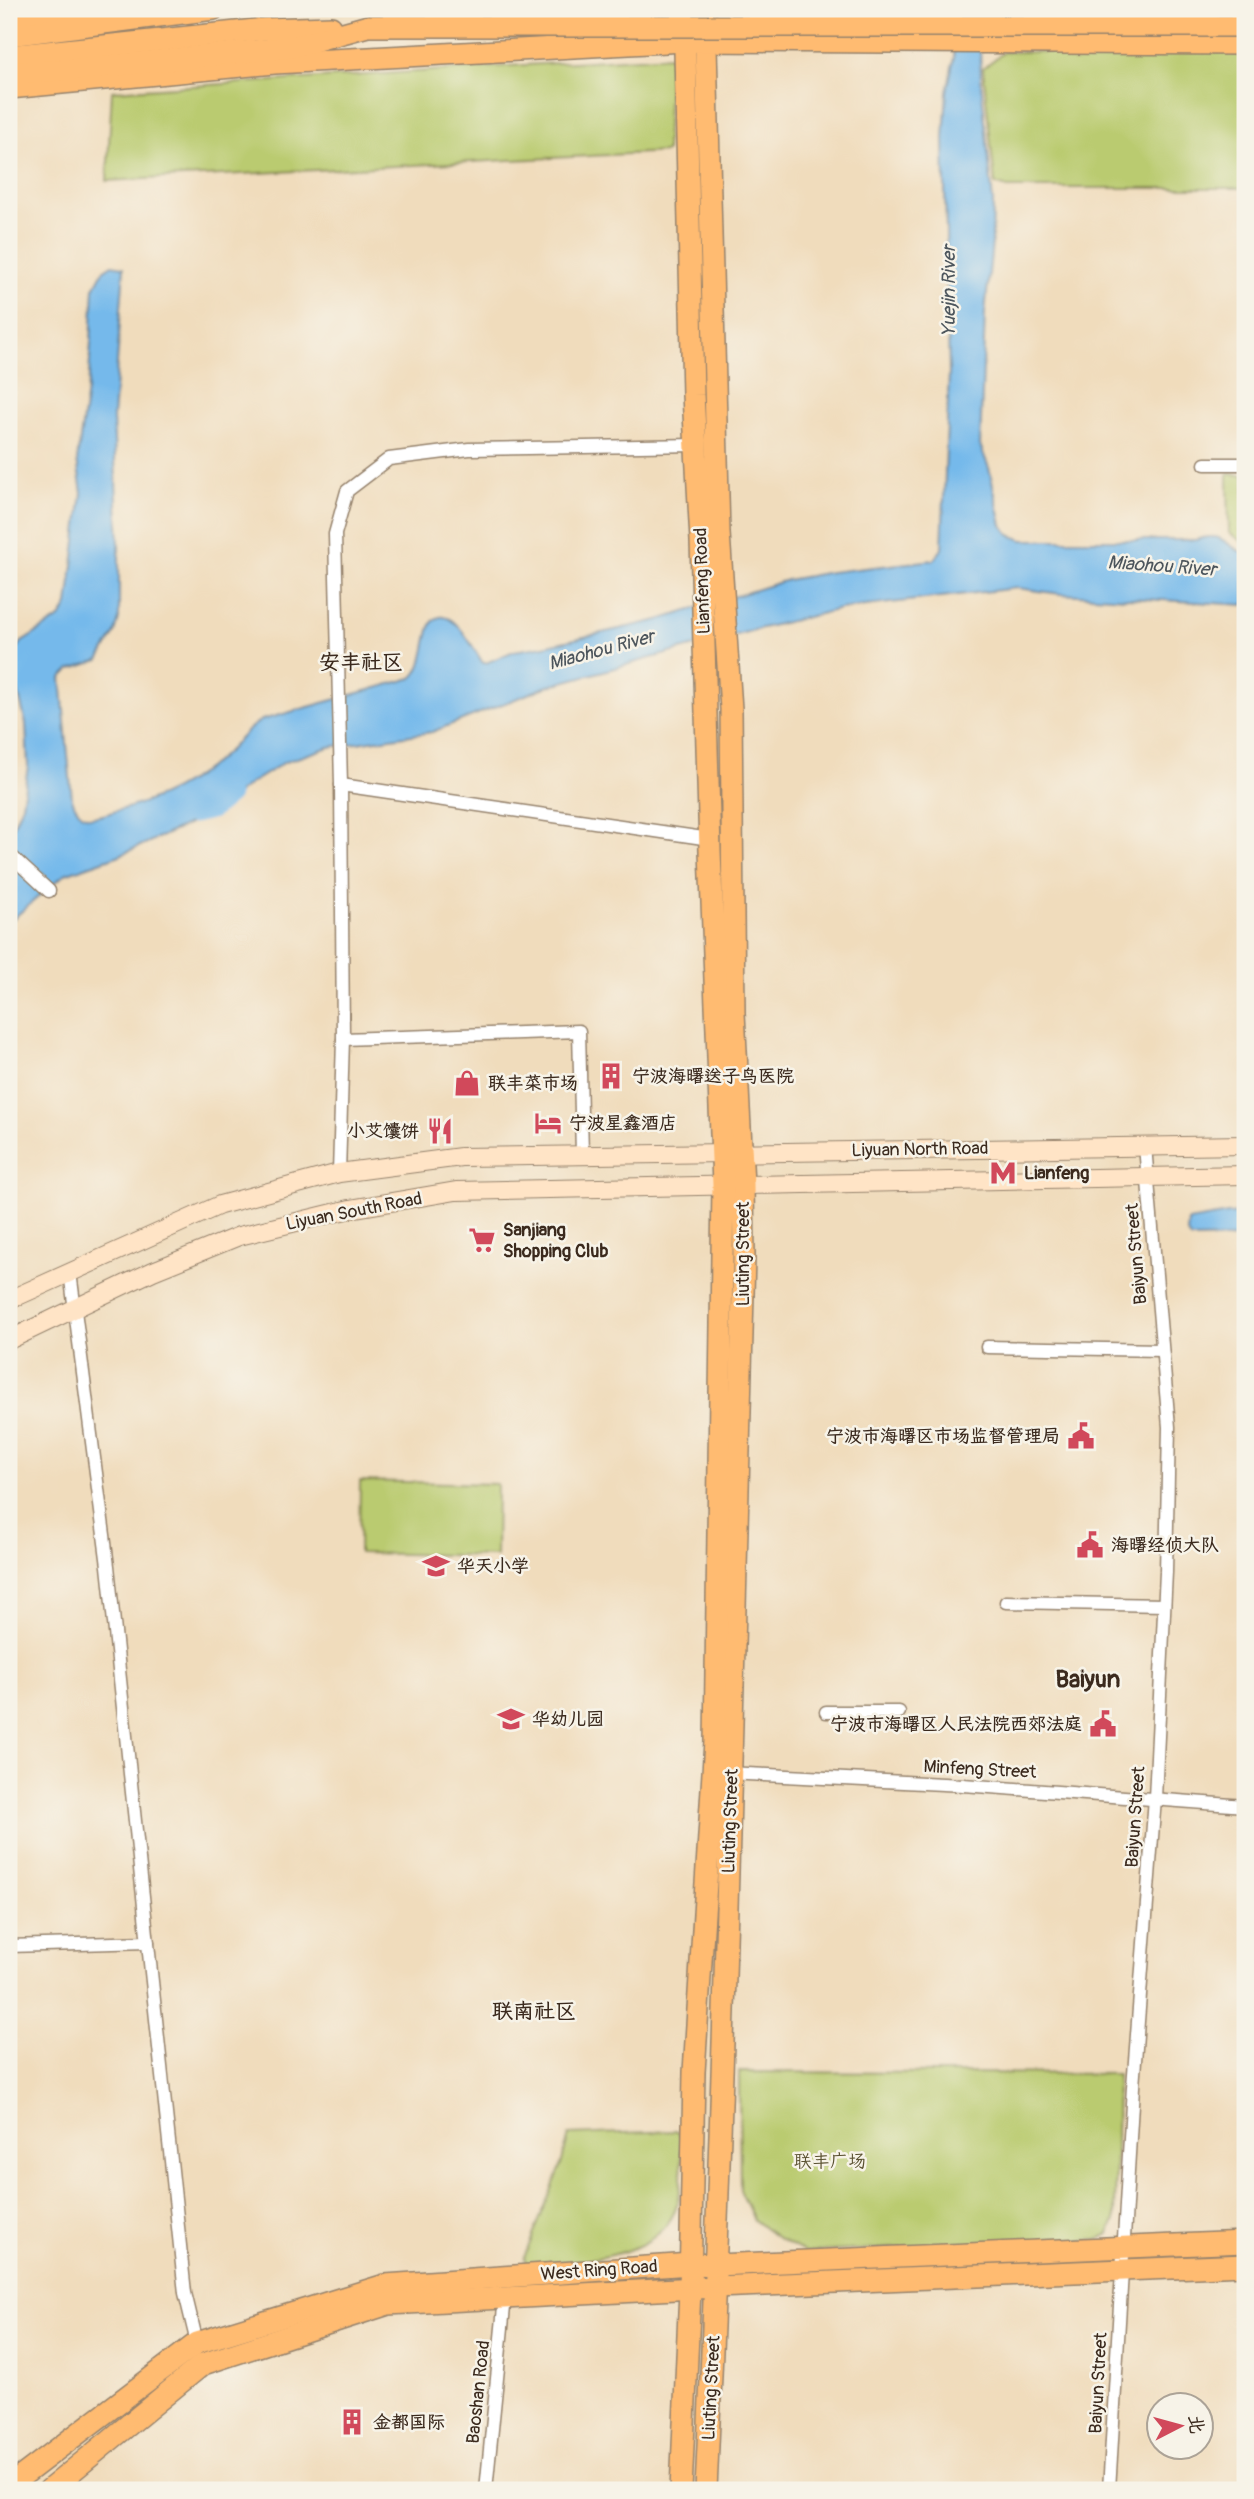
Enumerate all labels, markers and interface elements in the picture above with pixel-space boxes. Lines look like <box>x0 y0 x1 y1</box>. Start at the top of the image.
water label: Yuejin River <box>937 243 961 337</box>
street label: Lianfeng Road <box>689 527 716 635</box>
water label: Miaohou River <box>1107 550 1219 582</box>
water label: Miaohou River <box>546 624 659 676</box>
district label: 安丰社区 <box>319 649 403 676</box>
building icon: 宁波海曙送子鸟医院 <box>596 1061 626 1091</box>
place label: 宁波海曙送子鸟医院 <box>632 1065 794 1088</box>
shop icon: 联丰菜市场 <box>452 1068 482 1098</box>
place label: 联丰菜市场 <box>488 1072 578 1095</box>
hotel icon: 宁波星鑫酒店 <box>533 1108 563 1138</box>
place label: 宁波星鑫酒店 <box>569 1112 677 1135</box>
restaurant icon: 小艾馕饼 <box>425 1116 455 1146</box>
place label: 小艾馕饼 <box>347 1120 419 1143</box>
street label: Liyuan North Road <box>851 1137 989 1162</box>
metro station icon: Lianfeng <box>988 1158 1018 1188</box>
place label: Lianfeng <box>1024 1162 1089 1185</box>
street label: Liyuan South Road <box>284 1187 424 1236</box>
street label: Liuting Street <box>732 1201 755 1306</box>
street label: Baiyun Street <box>1121 1202 1152 1305</box>
place label: Sanjiang Shopping Club <box>503 1219 608 1263</box>
supermarket icon: Sanjiang Shopping Club <box>467 1225 497 1255</box>
public building icon: 宁波市海曙区市场监督管理局 <box>1066 1421 1096 1451</box>
place label: 宁波市海曙区市场监督管理局 <box>826 1425 1060 1448</box>
public building icon: 海曙经侦大队 <box>1075 1530 1105 1560</box>
place label: 海曙经侦大队 <box>1111 1534 1219 1557</box>
school or university icon: 华天小学 <box>421 1551 451 1581</box>
place label: 华天小学 <box>457 1555 529 1578</box>
district label: Baiyun <box>1056 1665 1120 1694</box>
school or university icon: 华幼儿园 <box>496 1704 526 1734</box>
place label: 华幼儿园 <box>532 1708 604 1731</box>
public building icon: 宁波市海曙区人民法院西郊法庭 <box>1088 1709 1118 1739</box>
place label: 宁波市海曙区人民法院西郊法庭 <box>830 1713 1082 1736</box>
street label: Minfeng Street <box>923 1755 1038 1784</box>
street label: Baiyun Street <box>1120 1765 1151 1868</box>
street label: Liuting Street <box>717 1768 744 1874</box>
district label: 联南社区 <box>492 1998 576 2025</box>
park label: 联丰广场 <box>794 2150 866 2173</box>
street label: West Ring Road <box>540 2255 658 2286</box>
street label: Baiyun Street <box>1084 2331 1113 2434</box>
street label: Liuting Street <box>697 2334 726 2441</box>
street label: Baoshan Road <box>462 2339 495 2445</box>
north arrow <box>1146 2390 1216 2460</box>
building icon: 金都国际 <box>337 2407 367 2437</box>
place label: 金都国际 <box>373 2411 445 2434</box>
text: 北 <box>1183 2414 1209 2435</box>

